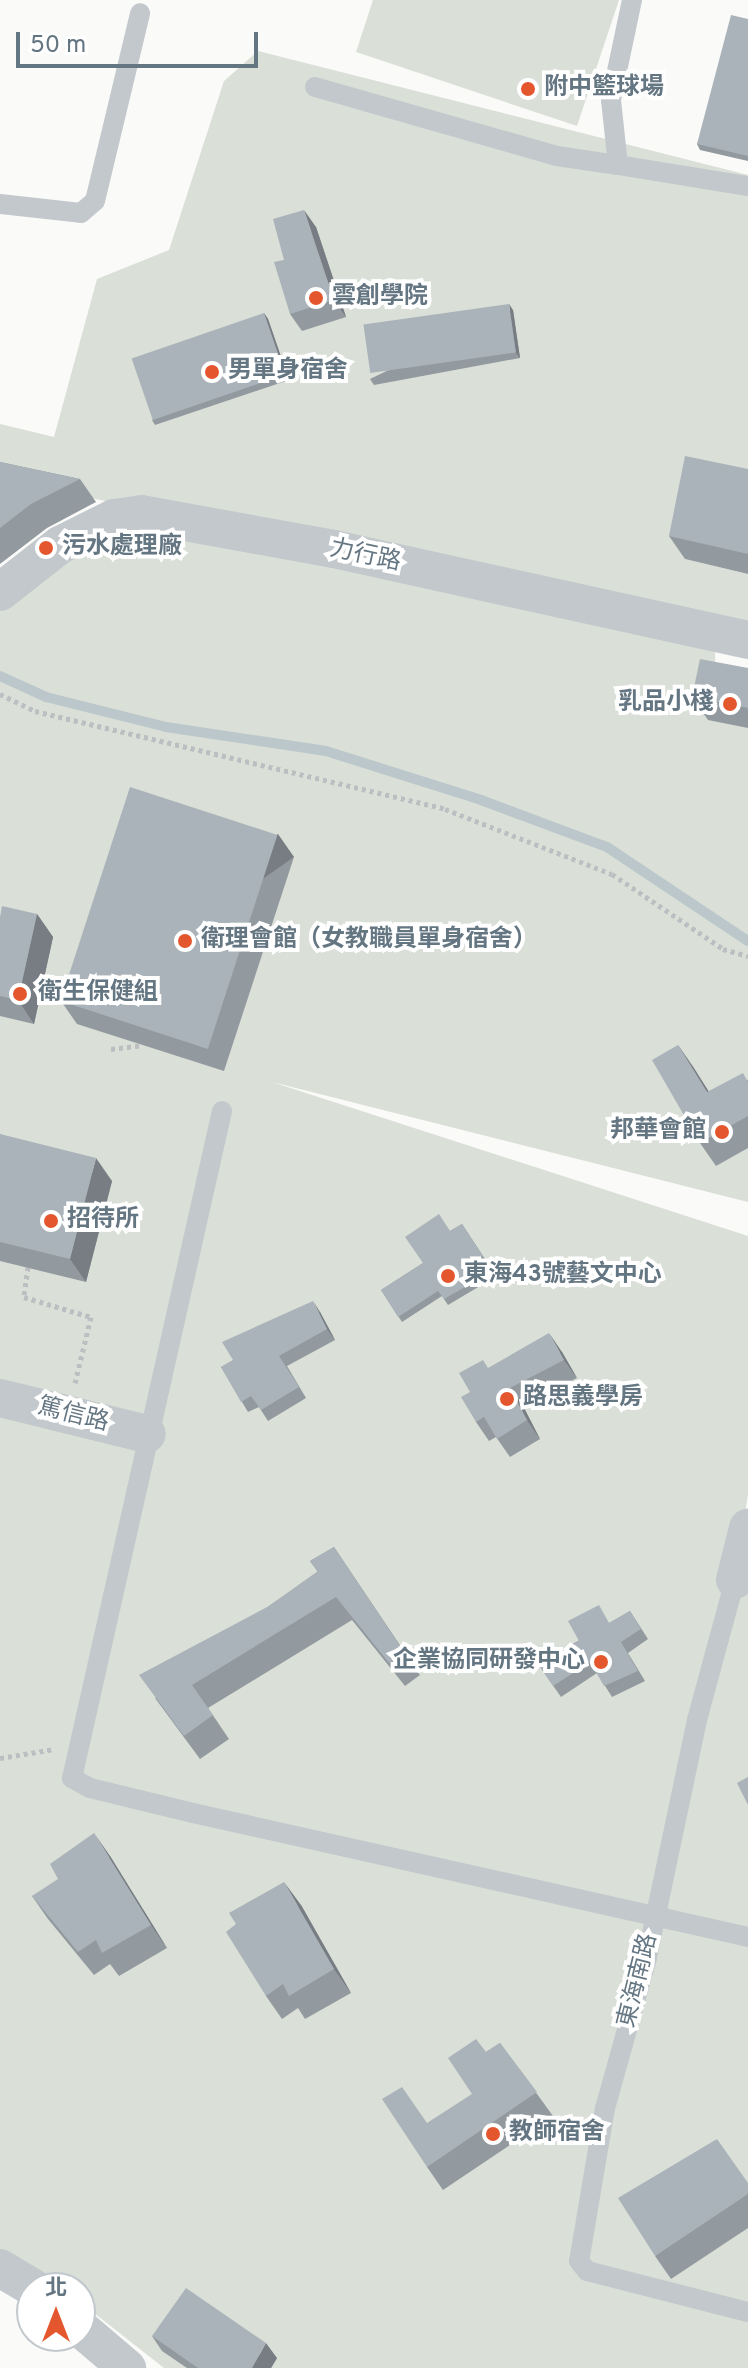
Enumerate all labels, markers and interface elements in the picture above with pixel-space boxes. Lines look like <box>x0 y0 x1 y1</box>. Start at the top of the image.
scale bar <box>20 16 262 66</box>
text: 50 m <box>30 31 86 61</box>
place label: 附中籃球場 <box>544 75 664 103</box>
marker: 附中籃球場 <box>519 80 537 98</box>
place label: 雲創學院 <box>332 284 428 312</box>
marker: 雲創學院 <box>307 289 325 307</box>
place label: 男單身宿舍 <box>228 358 348 386</box>
marker: 男單身宿舍 <box>203 363 221 381</box>
place label: 污水處理廠 <box>62 534 182 562</box>
street label: 力行路 <box>327 535 403 579</box>
marker: 污水處理廠 <box>37 539 55 557</box>
place label: 乳品小棧 <box>618 690 714 718</box>
marker: 乳品小棧 <box>721 695 739 713</box>
place label: 衛理會館（女教職員單身宿舍） <box>201 927 537 955</box>
marker: 衛理會館（女教職員單身宿舍） <box>176 932 194 950</box>
place label: 衛生保健組 <box>38 980 158 1008</box>
marker: 衛生保健組 <box>9 983 31 1005</box>
place label: 邦華會館 <box>610 1118 706 1146</box>
marker: 邦華會館 <box>713 1123 731 1141</box>
place label: 招待所 <box>67 1207 139 1235</box>
marker: 招待所 <box>42 1212 60 1230</box>
place label: 東海43號藝文中心 <box>464 1262 662 1290</box>
marker: 東海43號藝文中心 <box>439 1267 457 1285</box>
place label: 路思義學房 <box>523 1385 643 1413</box>
marker: 路思義學房 <box>498 1390 516 1408</box>
street label: 篤信路 <box>35 1393 111 1439</box>
place label: 企業協同研發中心 <box>393 1648 585 1676</box>
marker: 企業協同研發中心 <box>592 1653 610 1671</box>
street label: 東海南路 <box>613 1931 665 2031</box>
place label: 教師宿舍 <box>509 2120 605 2148</box>
marker: 教師宿舍 <box>484 2125 502 2143</box>
north arrow <box>16 2272 96 2352</box>
text: 北 <box>45 2276 67 2303</box>

